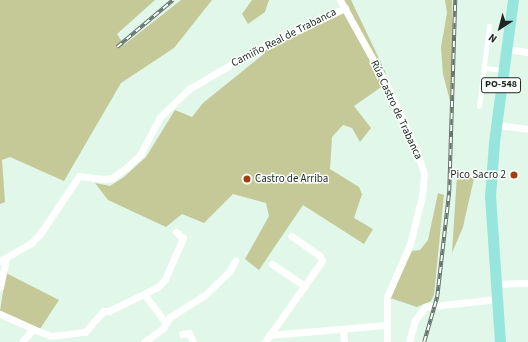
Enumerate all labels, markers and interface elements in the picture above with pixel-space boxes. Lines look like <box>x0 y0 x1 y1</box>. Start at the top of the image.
street label: Camiño Real de Trabanca <box>229 6 339 70</box>
north arrow <box>480 8 520 48</box>
text: N <box>485 30 500 46</box>
street label: Rúa Castro de Trabanca <box>367 58 425 162</box>
road number: PO-548 <box>481 77 521 93</box>
place label: Pico Sacro 2 <box>450 168 506 182</box>
marker: Pico Sacro 2 <box>509 170 519 180</box>
place label: Castro de Arriba <box>255 172 328 186</box>
marker: Castro de Arriba <box>242 174 252 184</box>

